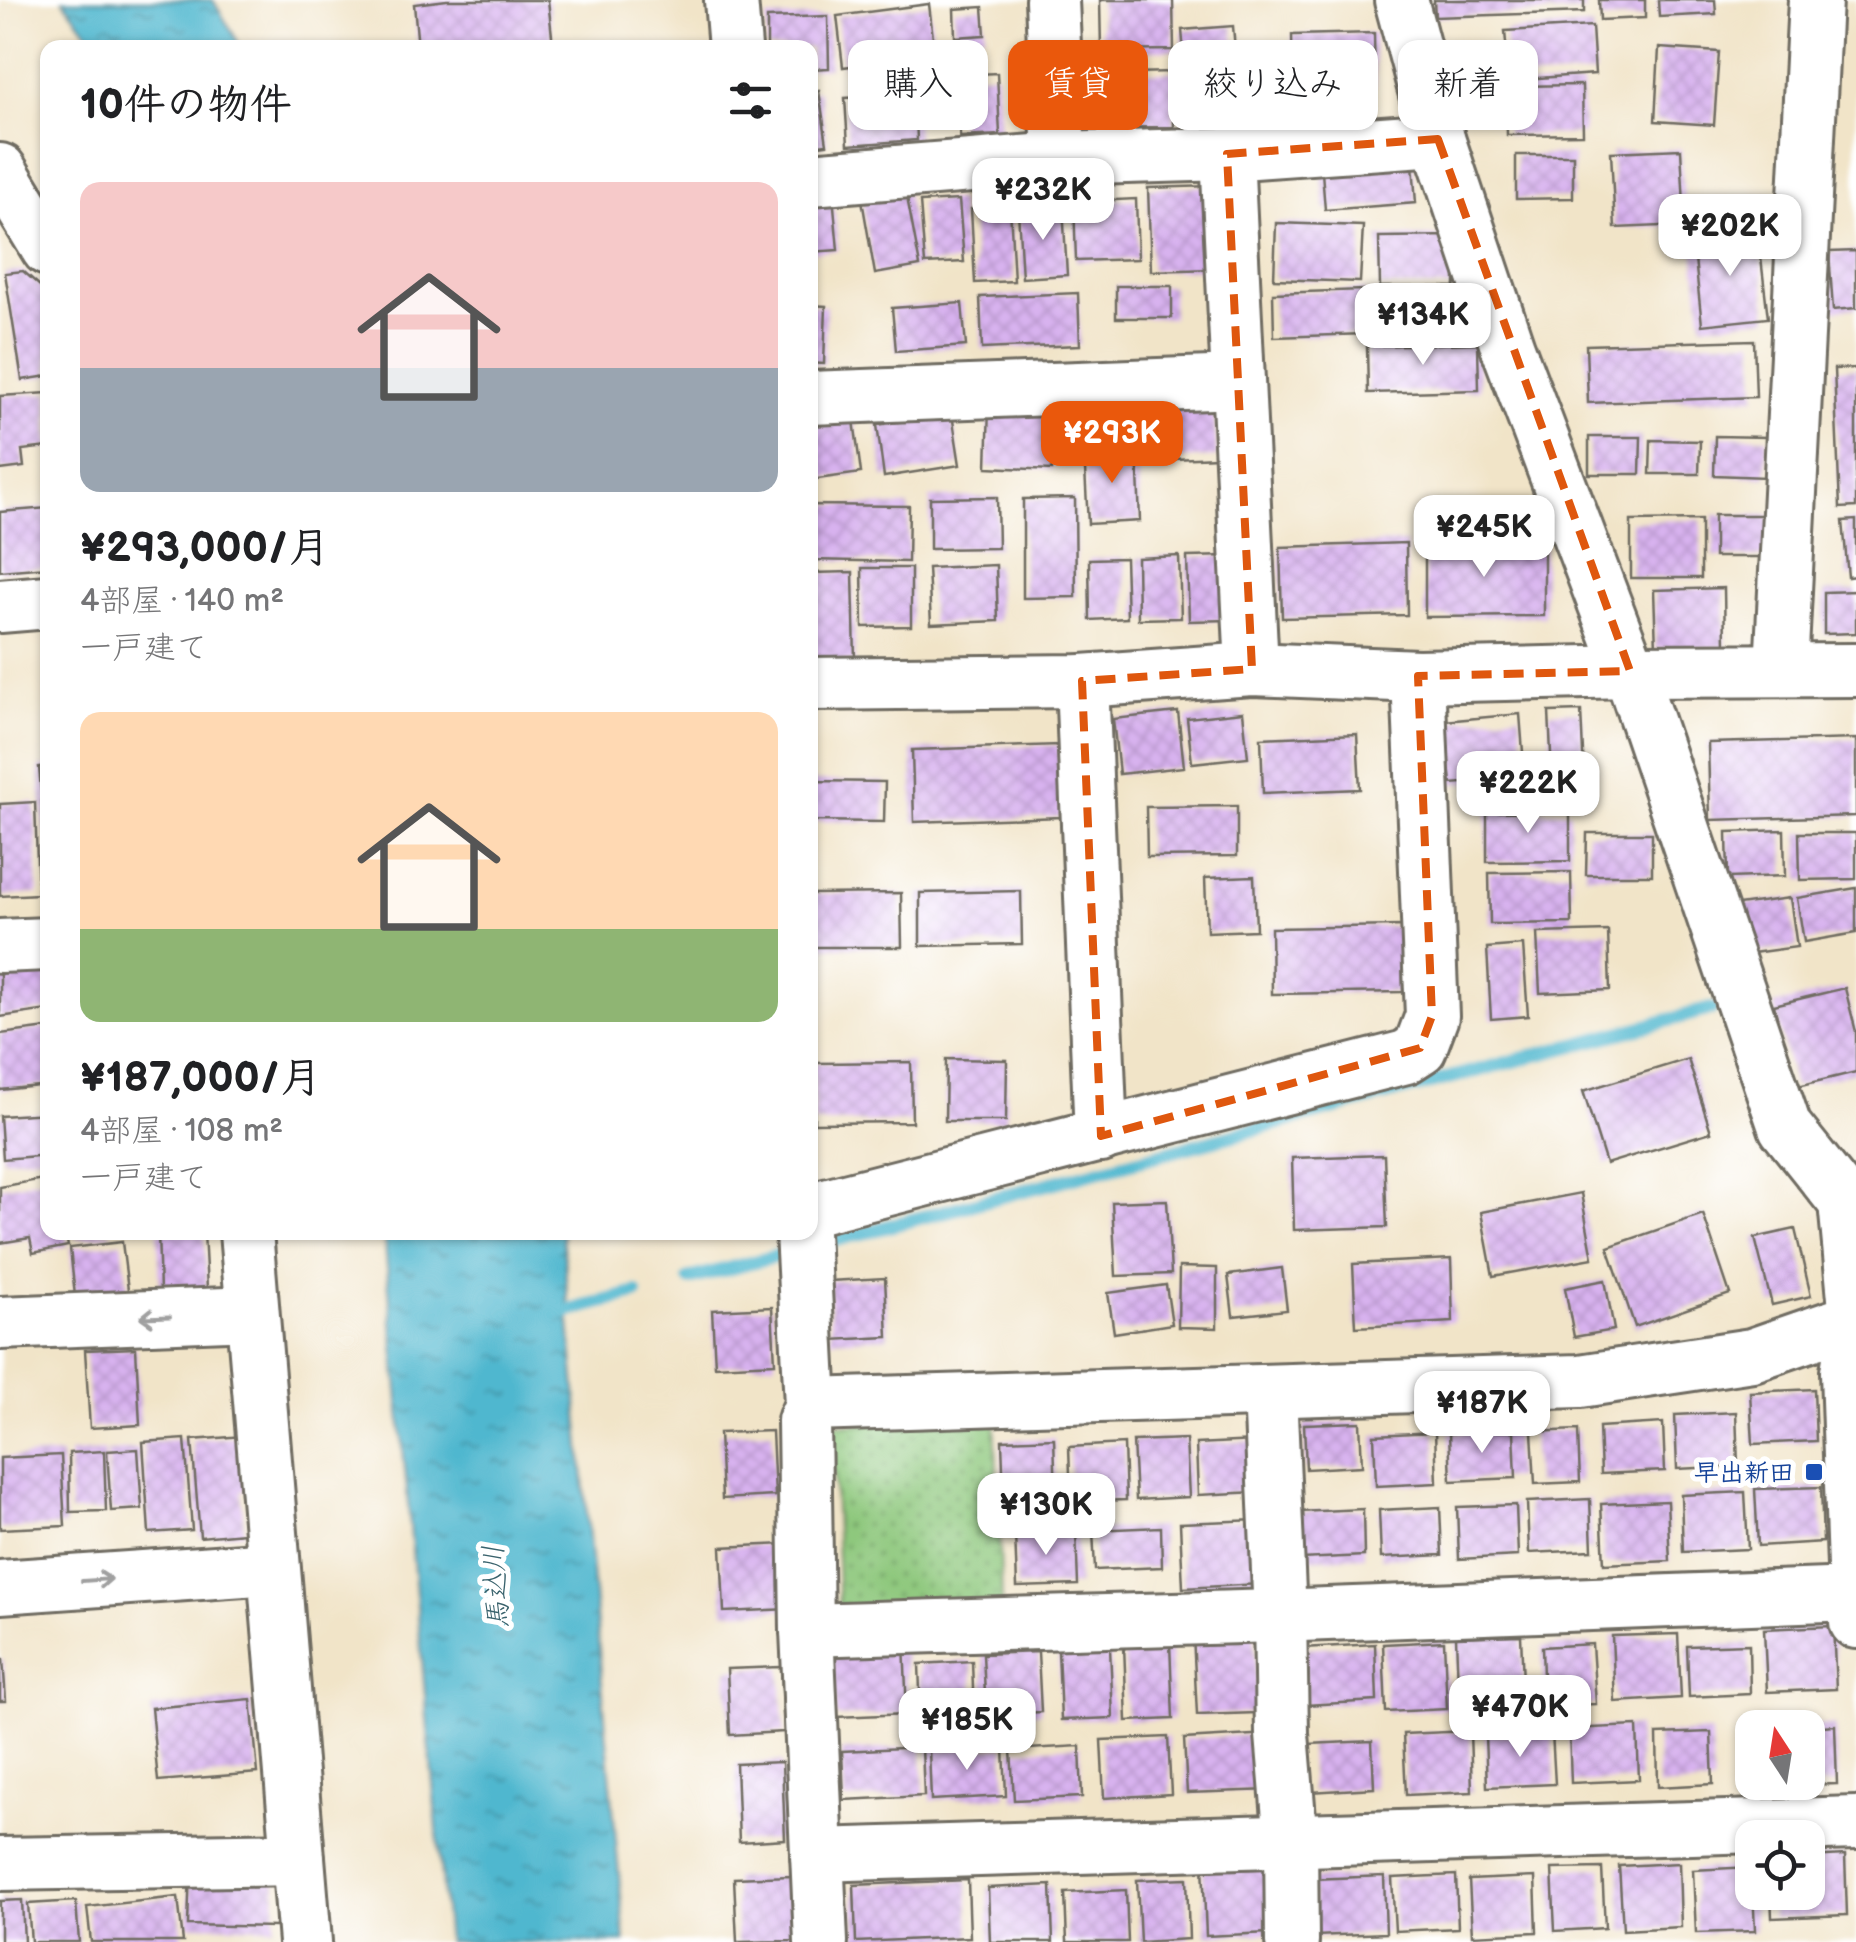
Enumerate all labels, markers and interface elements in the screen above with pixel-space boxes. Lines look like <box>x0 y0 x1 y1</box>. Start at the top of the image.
chip: 購入 <box>848 40 988 130</box>
chip: 賃貸 <box>1008 40 1148 130</box>
chip: 絞り込み <box>1168 40 1378 130</box>
chip: 新着 <box>1398 40 1538 130</box>
icon: filters <box>723 73 778 128</box>
text: 10件の物件 <box>80 80 292 131</box>
pin: ¥232K <box>973 158 1113 243</box>
text: ¥232K <box>994 171 1092 210</box>
pin: ¥202K <box>1660 194 1800 279</box>
text: ¥202K <box>1680 207 1780 246</box>
icon: home <box>339 247 519 427</box>
pin: ¥134K <box>1353 283 1493 368</box>
text: ¥134K <box>1377 296 1469 335</box>
pin: ¥293K <box>1042 401 1182 486</box>
text: ¥293K <box>1063 414 1161 453</box>
pin: ¥245K <box>1414 495 1554 580</box>
text: ¥245K <box>1436 508 1532 547</box>
text: ¥293,000/月 <box>80 523 330 574</box>
text: 4部屋 · 140 m² <box>80 582 284 621</box>
text: 一戸建て <box>80 629 208 668</box>
pin: ¥222K <box>1458 751 1598 836</box>
text: ¥222K <box>1479 764 1577 803</box>
icon: home <box>339 777 519 957</box>
text: ¥187,000/月 <box>80 1053 322 1104</box>
text: 4部屋 · 108 m² <box>80 1112 283 1151</box>
text: 一戸建て <box>80 1159 208 1198</box>
one-way arrow <box>140 1308 172 1327</box>
pin: ¥187K <box>1412 1371 1552 1456</box>
text: ¥187K <box>1436 1384 1528 1423</box>
place label: 早出新田 <box>1694 1458 1794 1489</box>
marker: 早出新田 <box>1803 1461 1825 1483</box>
pin: ¥130K <box>976 1473 1116 1558</box>
text: ¥130K <box>999 1486 1093 1525</box>
water label: 馬込川 <box>477 1544 516 1630</box>
one-way arrow <box>81 1570 113 1589</box>
pin: ¥470K <box>1450 1675 1590 1760</box>
pin: ¥185K <box>897 1688 1037 1773</box>
text: ¥470K <box>1471 1688 1569 1727</box>
text: ¥185K <box>921 1701 1013 1740</box>
north arrow <box>1735 1710 1825 1800</box>
map controls <box>1735 1710 1825 1910</box>
button: locate <box>1735 1820 1825 1910</box>

